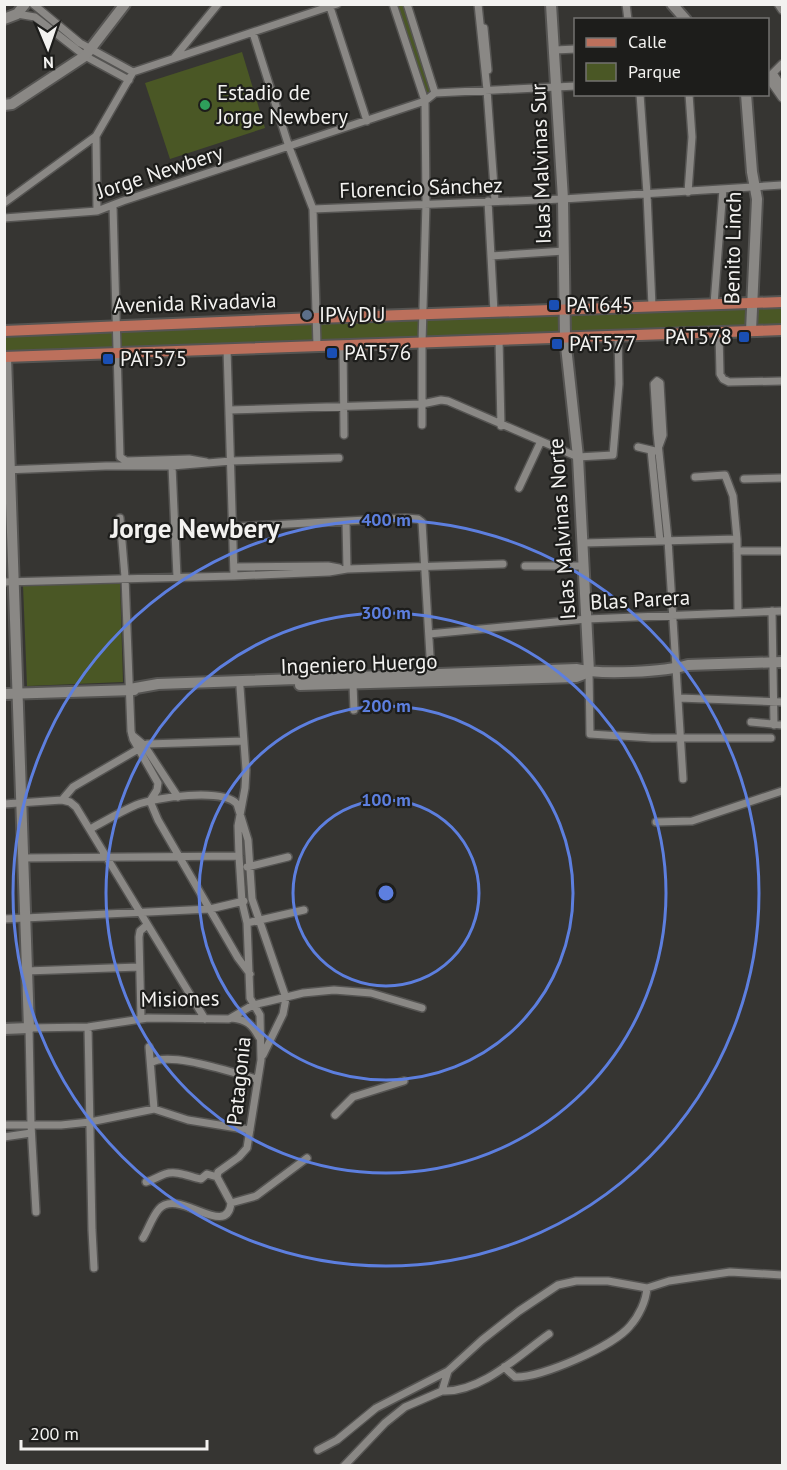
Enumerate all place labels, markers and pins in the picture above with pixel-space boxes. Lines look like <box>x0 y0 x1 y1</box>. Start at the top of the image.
place label: Estadio de Jorge Newbery <box>216 79 348 130</box>
marker: Estadio de Jorge Newbery <box>198 98 212 112</box>
place label: PAT645 <box>566 291 633 318</box>
marker: PAT645 <box>547 298 561 312</box>
place label: IPVyDU <box>319 301 386 328</box>
marker: IPVyDU <box>300 308 314 322</box>
place label: PAT578 <box>665 323 732 350</box>
place label: PAT577 <box>569 330 636 357</box>
marker: PAT578 <box>737 330 751 344</box>
marker: PAT577 <box>550 337 564 351</box>
place label: PAT576 <box>344 339 411 366</box>
place label: PAT575 <box>120 345 187 372</box>
marker: PAT576 <box>325 346 339 360</box>
marker: PAT575 <box>101 352 115 366</box>
centre of rings <box>376 883 396 903</box>

